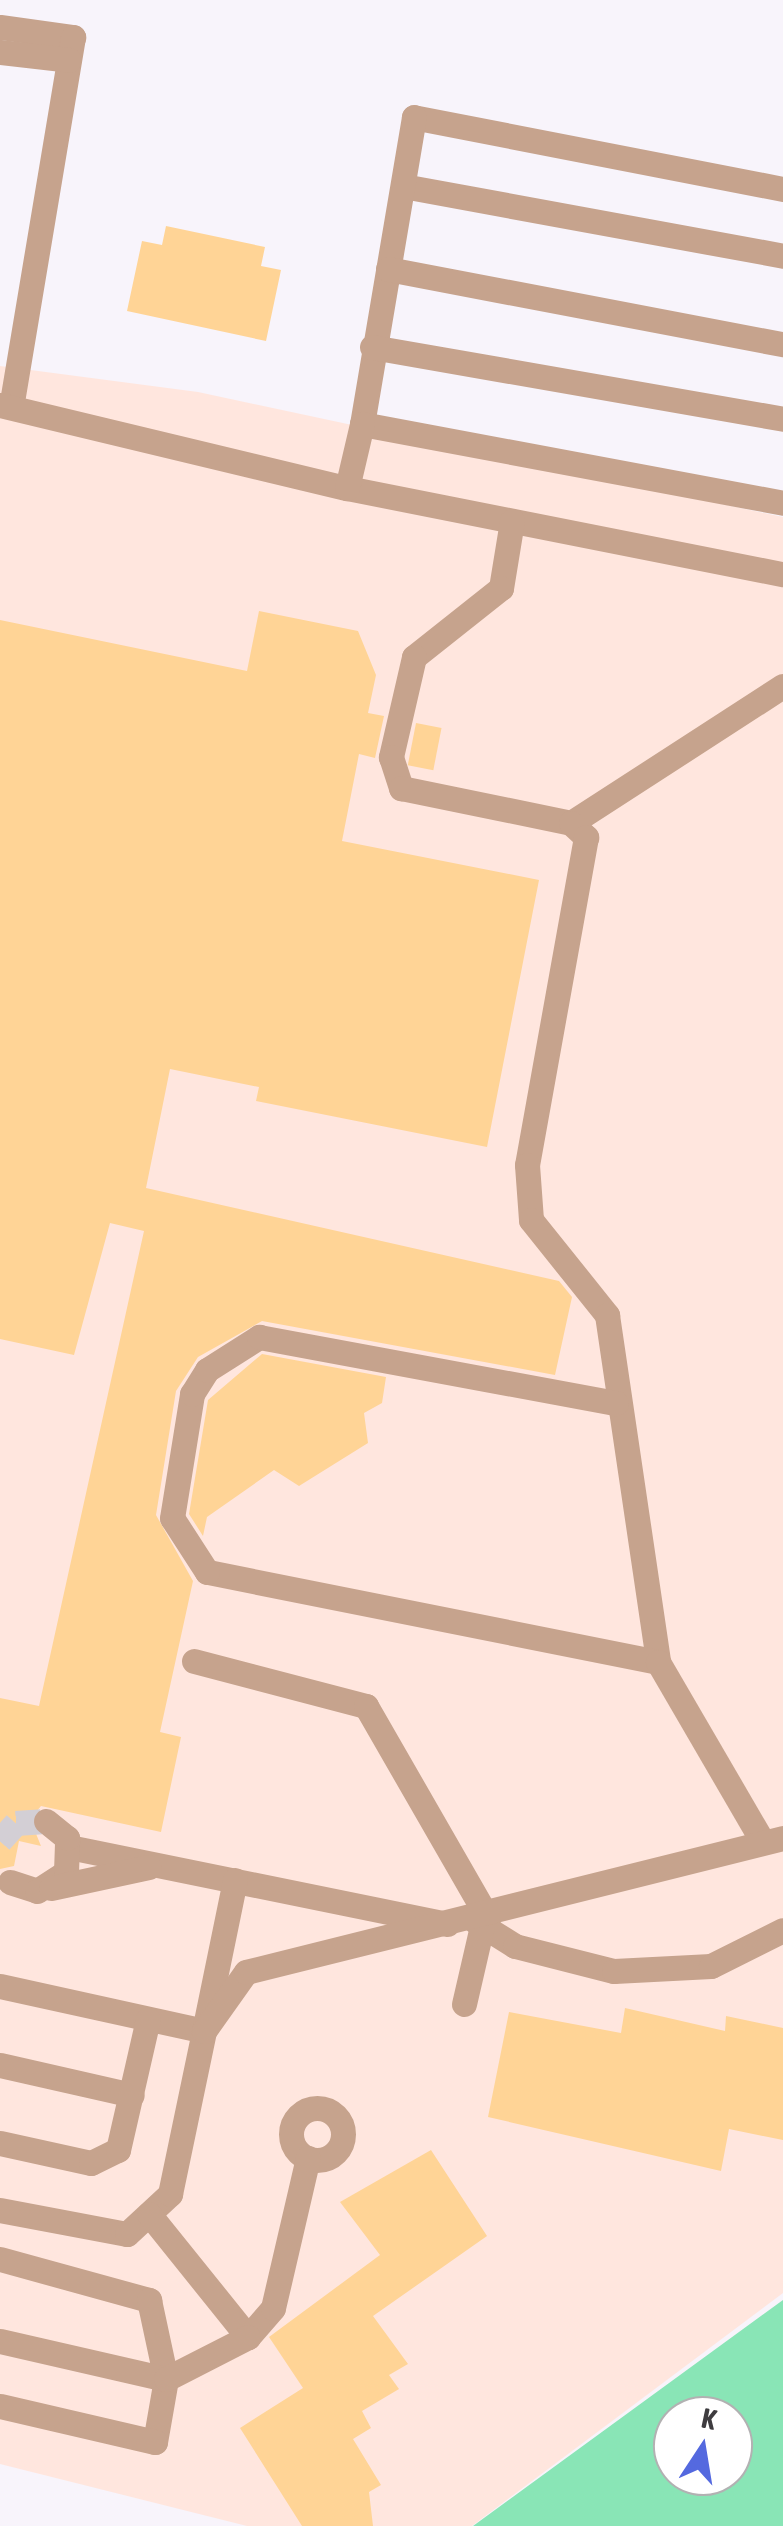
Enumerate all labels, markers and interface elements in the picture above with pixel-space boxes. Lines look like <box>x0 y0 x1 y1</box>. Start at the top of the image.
north arrow <box>653 2396 753 2496</box>
text: K <box>699 2402 719 2436</box>

